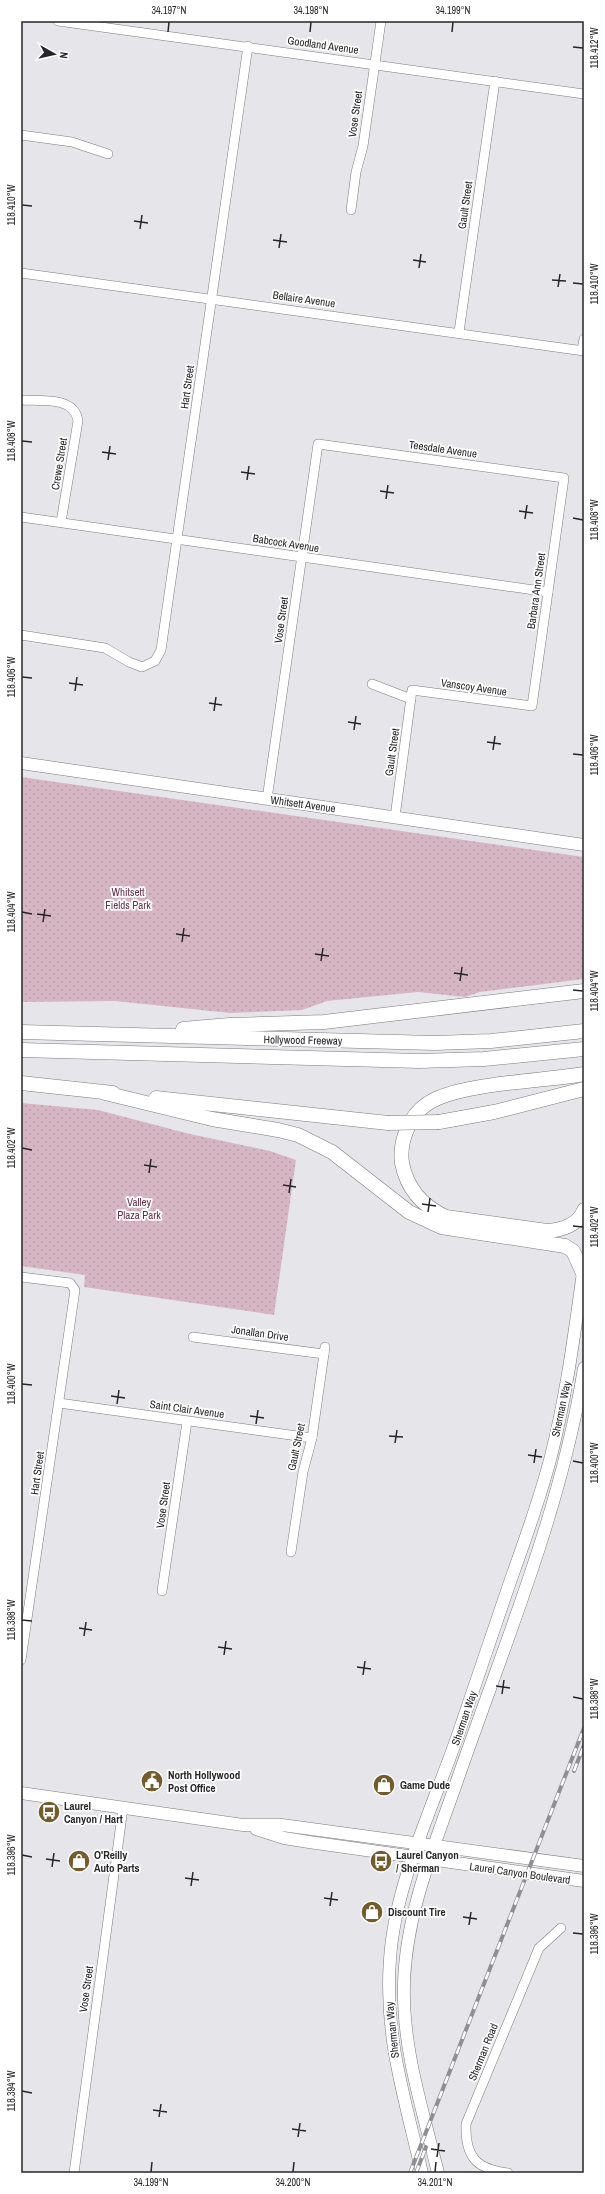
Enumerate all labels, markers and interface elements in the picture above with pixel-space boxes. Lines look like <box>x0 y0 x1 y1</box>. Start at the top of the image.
text: 34.197°N <box>152 4 187 17</box>
text: 34.198°N <box>294 4 329 17</box>
text: 34.199°N <box>436 4 471 17</box>
text: 118.412°W <box>588 27 601 68</box>
street label: Goodland Avenue <box>287 33 359 57</box>
north arrow <box>34 34 74 74</box>
text: N <box>57 51 71 60</box>
street label: Vose Street <box>345 89 365 138</box>
street label: Gault Street <box>455 180 475 230</box>
text: 118.410°W <box>5 184 18 225</box>
text: 118.410°W <box>588 263 601 304</box>
street label: Bellaire Avenue <box>272 288 336 310</box>
street label: Hart Street <box>177 364 197 410</box>
text: 118.408°W <box>5 420 18 461</box>
street label: Crewe Street <box>48 436 70 491</box>
street label: Teesdale Avenue <box>408 437 478 461</box>
text: 118.408°W <box>588 499 601 540</box>
street label: Babcock Avenue <box>252 531 320 555</box>
street label: Barbara Ann Street <box>524 552 548 630</box>
street label: Vose Street <box>271 595 291 644</box>
text: 118.406°W <box>5 656 18 697</box>
street label: Vanscoy Avenue <box>440 675 508 699</box>
street label: Gault Street <box>382 727 402 777</box>
text: 118.406°W <box>588 734 601 775</box>
street label: Whitsett Avenue <box>270 793 336 815</box>
park label: Whitsett Fields Park <box>105 885 151 912</box>
text: 118.404°W <box>5 891 18 932</box>
text: 118.404°W <box>588 970 601 1011</box>
street label: Hollywood Freeway <box>264 1032 343 1048</box>
text: 118.402°W <box>5 1127 18 1168</box>
park label: Valley Plaza Park <box>117 1195 161 1222</box>
text: 118.402°W <box>588 1206 601 1247</box>
street label: Jonallan Drive <box>230 1322 290 1344</box>
text: 118.400°W <box>5 1363 18 1404</box>
street label: Sherman Way <box>548 1379 574 1438</box>
street label: Saint Clair Avenue <box>149 1397 225 1421</box>
street label: Gault Street <box>284 1422 308 1472</box>
text: 118.400°W <box>588 1442 601 1483</box>
street label: Hart Street <box>27 1450 47 1496</box>
street label: Vose Street <box>153 1480 173 1529</box>
text: 118.398°W <box>5 1599 18 1640</box>
text: 118.398°W <box>588 1678 601 1719</box>
street label: Sherman Way <box>448 1688 480 1747</box>
public building icon: North Hollywood Post Office <box>139 1768 165 1794</box>
place label: North Hollywood Post Office <box>168 1768 240 1795</box>
shop icon: Game Dude <box>371 1772 397 1798</box>
place label: Game Dude <box>400 1778 450 1792</box>
bus stop icon: Laurel Canyon / Hart <box>36 1799 62 1825</box>
place label: Laurel Canyon / Hart <box>64 1799 123 1826</box>
text: 118.396°W <box>5 1834 18 1875</box>
shop icon: O'Reilly Auto Parts <box>66 1848 92 1874</box>
place label: O'Reilly Auto Parts <box>94 1848 140 1875</box>
bus stop icon: Laurel Canyon / Sherman <box>368 1848 394 1874</box>
place label: Laurel Canyon / Sherman <box>396 1848 459 1875</box>
street label: Laurel Canyon Boulevard <box>469 1859 571 1887</box>
shop icon: Discount Tire <box>359 1899 385 1925</box>
place label: Discount Tire <box>388 1905 446 1919</box>
text: 118.396°W <box>588 1913 601 1954</box>
street label: Vose Street <box>76 1964 96 2013</box>
street label: Sherman Way <box>382 2001 402 2059</box>
street label: Sherman Road <box>465 2021 501 2083</box>
text: 118.394°W <box>5 2070 18 2111</box>
text: 34.199°N <box>134 2176 169 2189</box>
text: 34.200°N <box>276 2176 311 2189</box>
text: 34.201°N <box>418 2176 453 2189</box>

